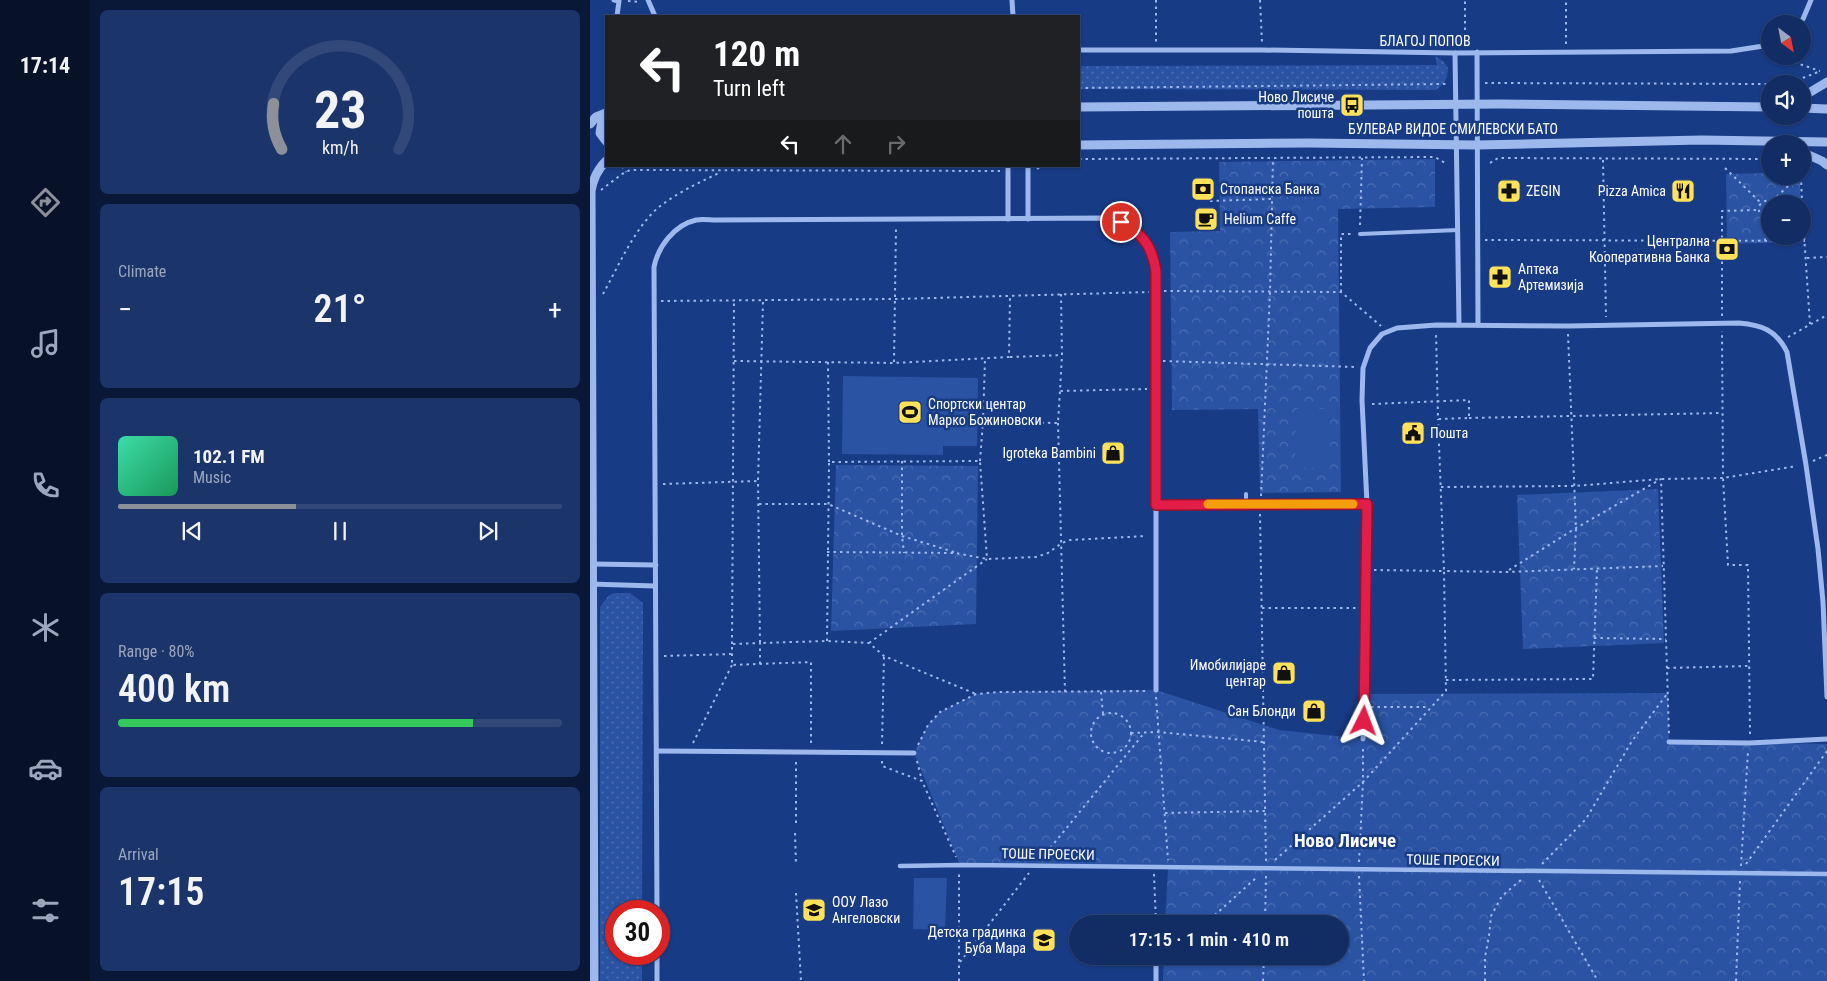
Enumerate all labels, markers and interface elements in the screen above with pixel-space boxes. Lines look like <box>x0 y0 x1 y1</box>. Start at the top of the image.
north arrow <box>1761 15 1811 65</box>
map controls <box>1761 15 1811 245</box>
street label: БЛАГОЈ ПОПОВ <box>1379 33 1471 49</box>
text: 120 m <box>713 34 800 75</box>
icon: left <box>630 35 695 100</box>
text: 17:14 <box>20 53 70 78</box>
button: sound <box>1761 75 1811 125</box>
text: Turn left <box>713 76 785 101</box>
text: 23 <box>314 80 366 141</box>
place label: Ново Лисиче пошта <box>1258 89 1334 121</box>
bus stop icon: Ново Лисиче пошта <box>1339 92 1365 118</box>
street label: БУЛЕВАР ВИДОЕ СМИЛЕВСКИ БАТО <box>1348 121 1558 137</box>
icon: left <box>776 130 804 158</box>
icon: ahead <box>829 130 857 158</box>
icon: right <box>882 130 910 158</box>
button: + <box>1761 135 1811 185</box>
text: km/h <box>322 137 358 158</box>
bank icon: Стопанска Банка <box>1190 176 1216 202</box>
pharmacy icon: ZEGIN <box>1496 178 1522 204</box>
restaurant icon: Pizza Amica <box>1670 178 1696 204</box>
place label: Стопанска Банка <box>1220 181 1320 197</box>
place label: ZEGIN <box>1526 183 1561 199</box>
place label: Pizza Amica <box>1598 183 1666 199</box>
icon: directions <box>28 185 63 220</box>
button: − <box>1761 195 1811 245</box>
pin <box>1100 201 1142 243</box>
cafe icon: Helium Caffe <box>1193 206 1219 232</box>
icon: arrive <box>1107 208 1135 236</box>
place label: Helium Caffe <box>1224 211 1297 227</box>
place label: Централна Кооперативна Банка <box>1589 233 1710 265</box>
bank icon: Централна Кооперативна Банка <box>1714 236 1740 262</box>
place label: Аптека Артемизија <box>1518 261 1584 293</box>
text: Climate <box>118 262 166 281</box>
pharmacy icon: Аптека Артемизија <box>1487 264 1513 290</box>
text: 21° <box>314 287 366 331</box>
text: − <box>118 293 132 326</box>
text: + <box>548 293 562 326</box>
icon: music <box>28 326 63 361</box>
place label: Спортски центар Марко Божиновски <box>928 396 1042 428</box>
sports icon: Спортски центар Марко Божиновски <box>897 399 923 425</box>
public building icon: Пошта <box>1400 420 1426 446</box>
place label: Пошта <box>1430 425 1468 441</box>
shop icon: Igroteka Bambini <box>1100 440 1126 466</box>
text: 102.1 FM <box>193 445 265 468</box>
place label: Igroteka Bambini <box>1003 445 1096 461</box>
icon: phone <box>28 468 63 503</box>
text: Music <box>193 468 231 487</box>
icon: previous <box>178 517 206 545</box>
icon: pause <box>326 517 354 545</box>
icon: next <box>474 517 502 545</box>
icon: climate <box>28 610 63 645</box>
text: Range · 80% <box>118 642 194 661</box>
place label: Имобилијаре центар <box>1190 657 1266 689</box>
shop icon: Имобилијаре центар <box>1271 660 1297 686</box>
text: 400 km <box>118 667 230 711</box>
position arrow <box>1337 694 1389 746</box>
shop icon: Сан Блонди <box>1301 698 1327 724</box>
place label: Сан Блонди <box>1227 703 1296 719</box>
icon: car <box>28 751 63 786</box>
district label: Ново Лисиче <box>1294 829 1396 852</box>
text: Arrival <box>118 845 159 864</box>
street label: ТОШЕ ПРОЕСКИ <box>1001 845 1095 863</box>
street label: ТОШЕ ПРОЕСКИ <box>1406 851 1500 869</box>
text: 17:15 <box>118 870 204 914</box>
icon: filters <box>28 893 63 928</box>
place label: ООУ Лазо Ангеловски <box>832 894 900 926</box>
school or university icon: ООУ Лазо Ангеловски <box>801 897 827 923</box>
speed limit sign: 30 <box>605 900 670 965</box>
place label: Детска градинка Буба Мара <box>928 924 1026 956</box>
school or university icon: Детска градинка Буба Мара <box>1031 927 1057 953</box>
text: 17:15 · 1 min · 410 m <box>1129 928 1289 951</box>

